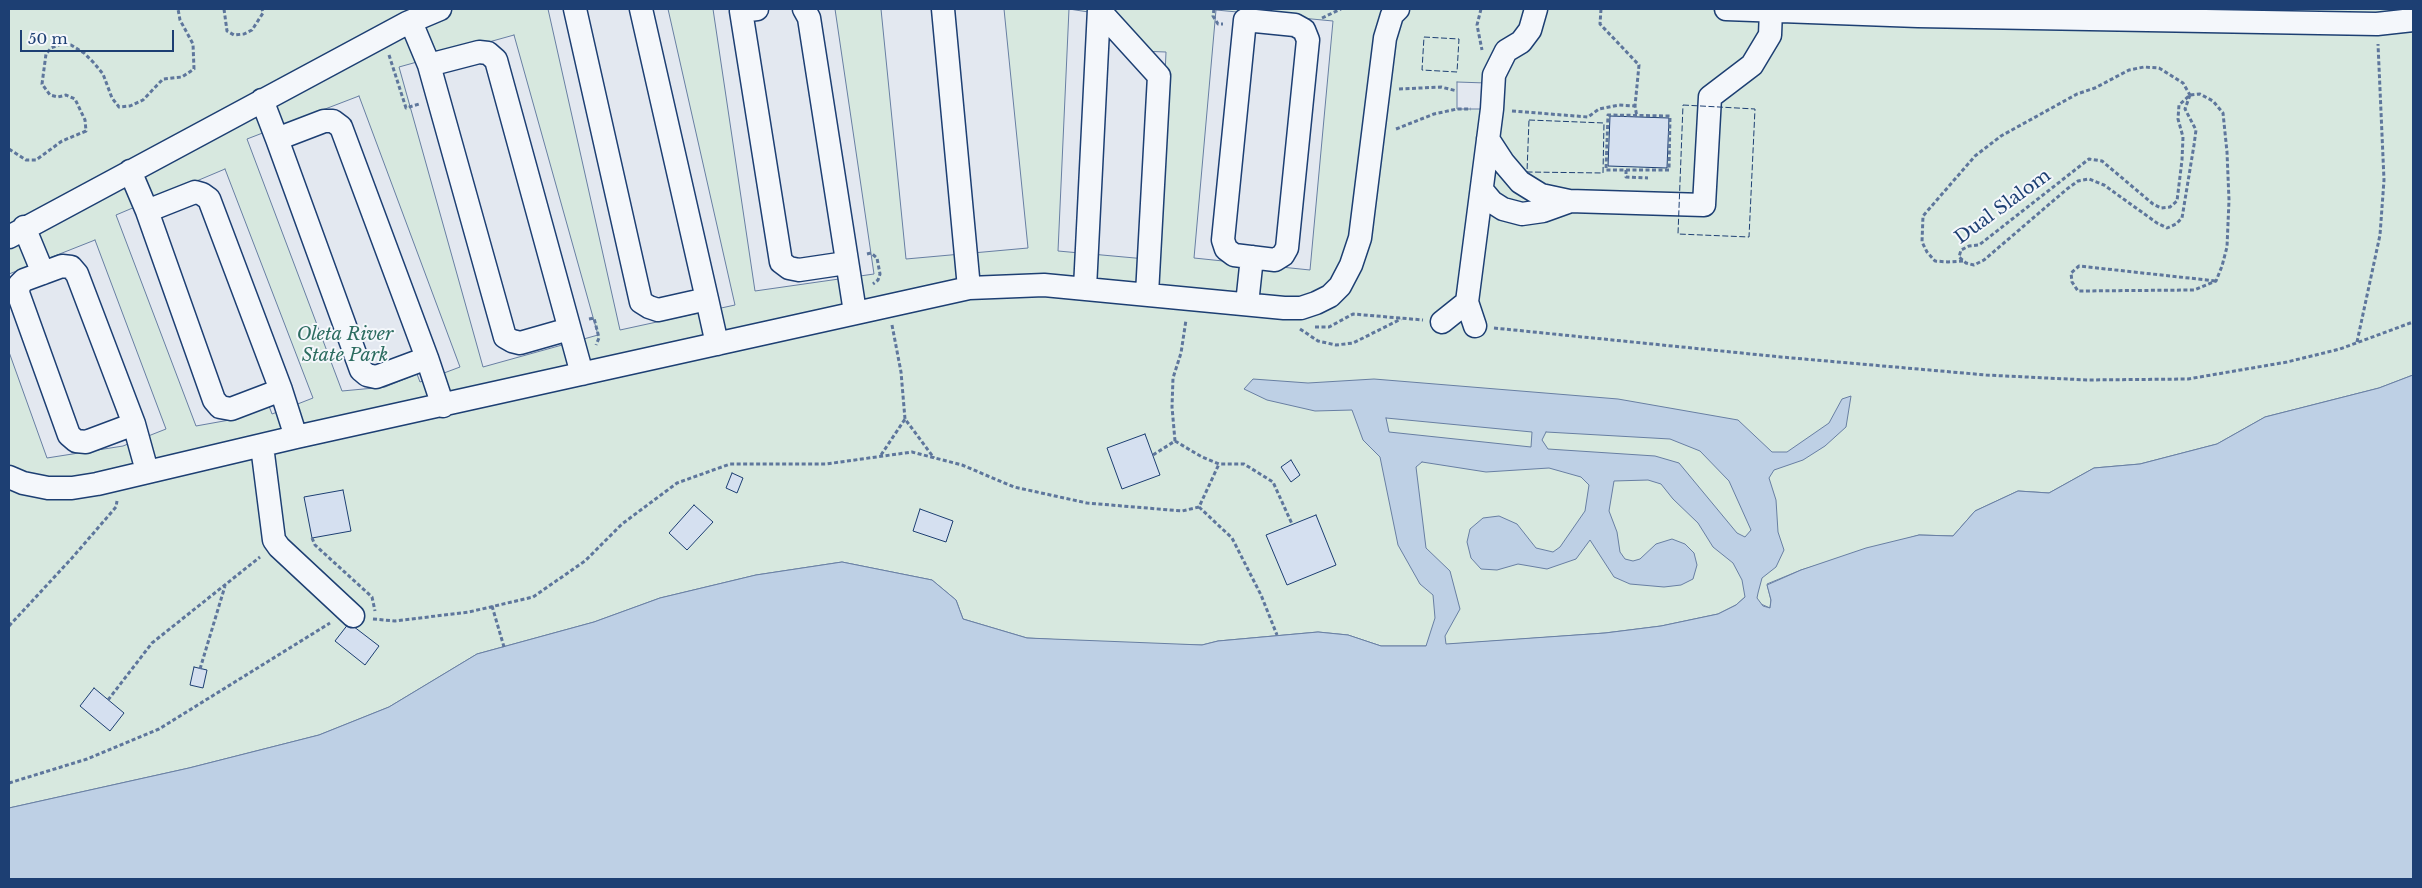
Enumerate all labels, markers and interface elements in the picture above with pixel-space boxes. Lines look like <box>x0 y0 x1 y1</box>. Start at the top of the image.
scale bar <box>22 20 176 52</box>
text: 50 m <box>28 29 68 48</box>
street label: Dual Slalom <box>1951 165 2055 249</box>
park label: Oleta River State Park <box>297 324 393 366</box>

